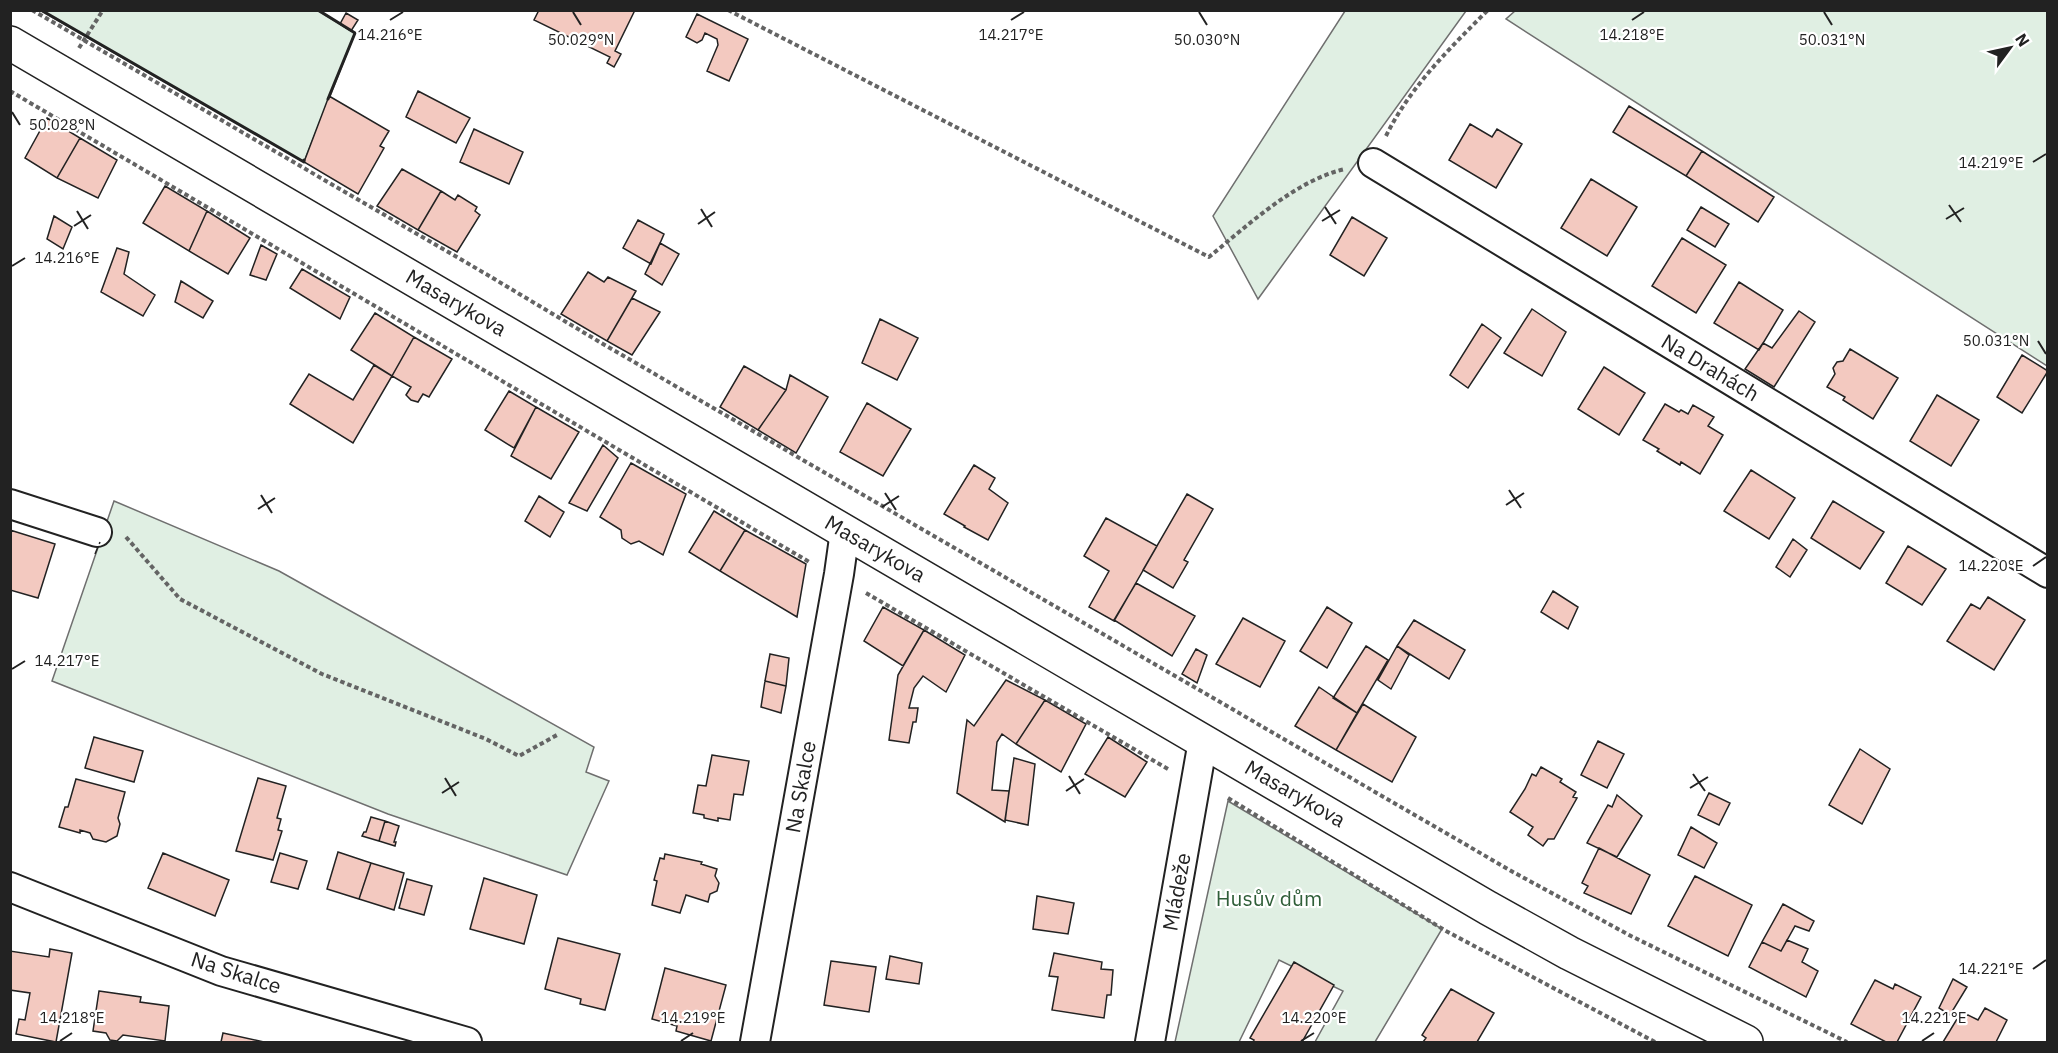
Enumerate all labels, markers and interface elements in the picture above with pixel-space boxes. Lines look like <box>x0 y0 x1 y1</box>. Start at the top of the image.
north arrow <box>1980 18 2040 78</box>
text: 14.216°E <box>358 25 422 44</box>
text: 14.217°E <box>979 25 1043 44</box>
text: 14.218°E <box>1600 25 1664 44</box>
text: 50.029°N <box>548 30 614 49</box>
text: 50.030°N <box>1174 30 1240 49</box>
text: 50.031°N <box>1799 30 1865 49</box>
text: N <box>2011 30 2034 50</box>
text: 50.028°N <box>29 115 95 134</box>
text: 14.219°E <box>1959 153 2023 172</box>
text: 14.216°E <box>35 248 99 267</box>
street label: Masarykova <box>401 262 512 342</box>
street label: Na Drahách <box>1656 327 1765 407</box>
text: 50.031°N <box>1963 331 2029 350</box>
street label: Masarykova <box>820 508 931 588</box>
text: 14.220°E <box>1959 556 2023 575</box>
text: 14.217°E <box>35 651 99 670</box>
street label: Na Skalce <box>778 739 822 835</box>
street label: Masarykova <box>1240 753 1351 833</box>
street label: Mládeže <box>1155 851 1197 933</box>
park label: Husův dům <box>1216 884 1322 912</box>
street label: Na Skalce <box>188 944 285 1000</box>
text: 14.221°E <box>1959 959 2023 978</box>
text: 14.218°E <box>40 1008 104 1027</box>
text: 14.219°E <box>661 1008 725 1027</box>
text: 14.220°E <box>1282 1008 1346 1027</box>
text: 14.221°E <box>1902 1008 1966 1027</box>

